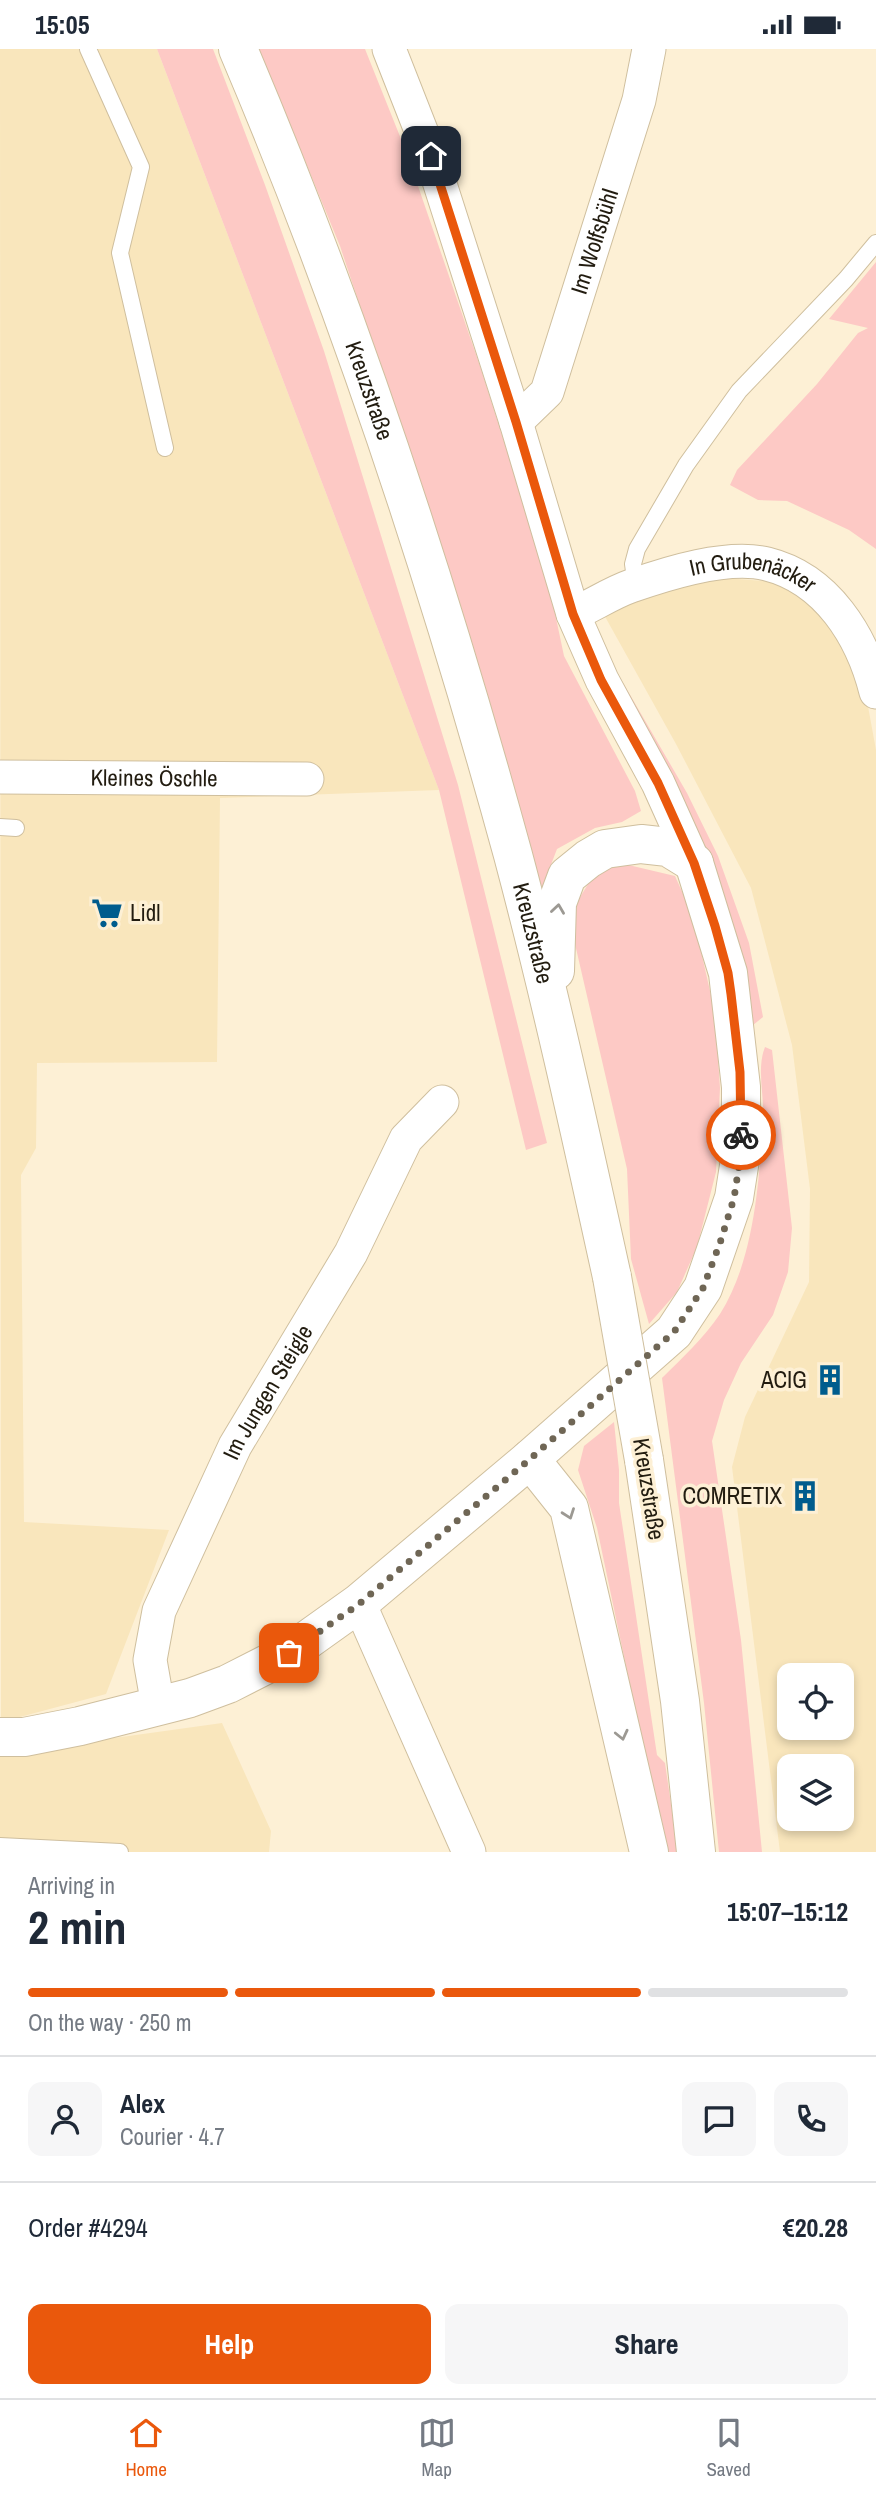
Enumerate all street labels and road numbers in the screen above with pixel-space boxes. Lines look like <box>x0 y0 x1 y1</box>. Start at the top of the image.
street label: Im Wolfsbühl <box>563 185 625 298</box>
street label: Kreuzstraße <box>338 337 401 444</box>
street label: In Grubenäcker <box>686 545 824 599</box>
street label: Kleines Öschle <box>90 762 218 793</box>
street label: Kreuzstraße <box>506 879 561 987</box>
street label: Im Jungen Steigle <box>215 1319 319 1464</box>
street label: Kreuzstraße <box>626 1436 673 1542</box>

